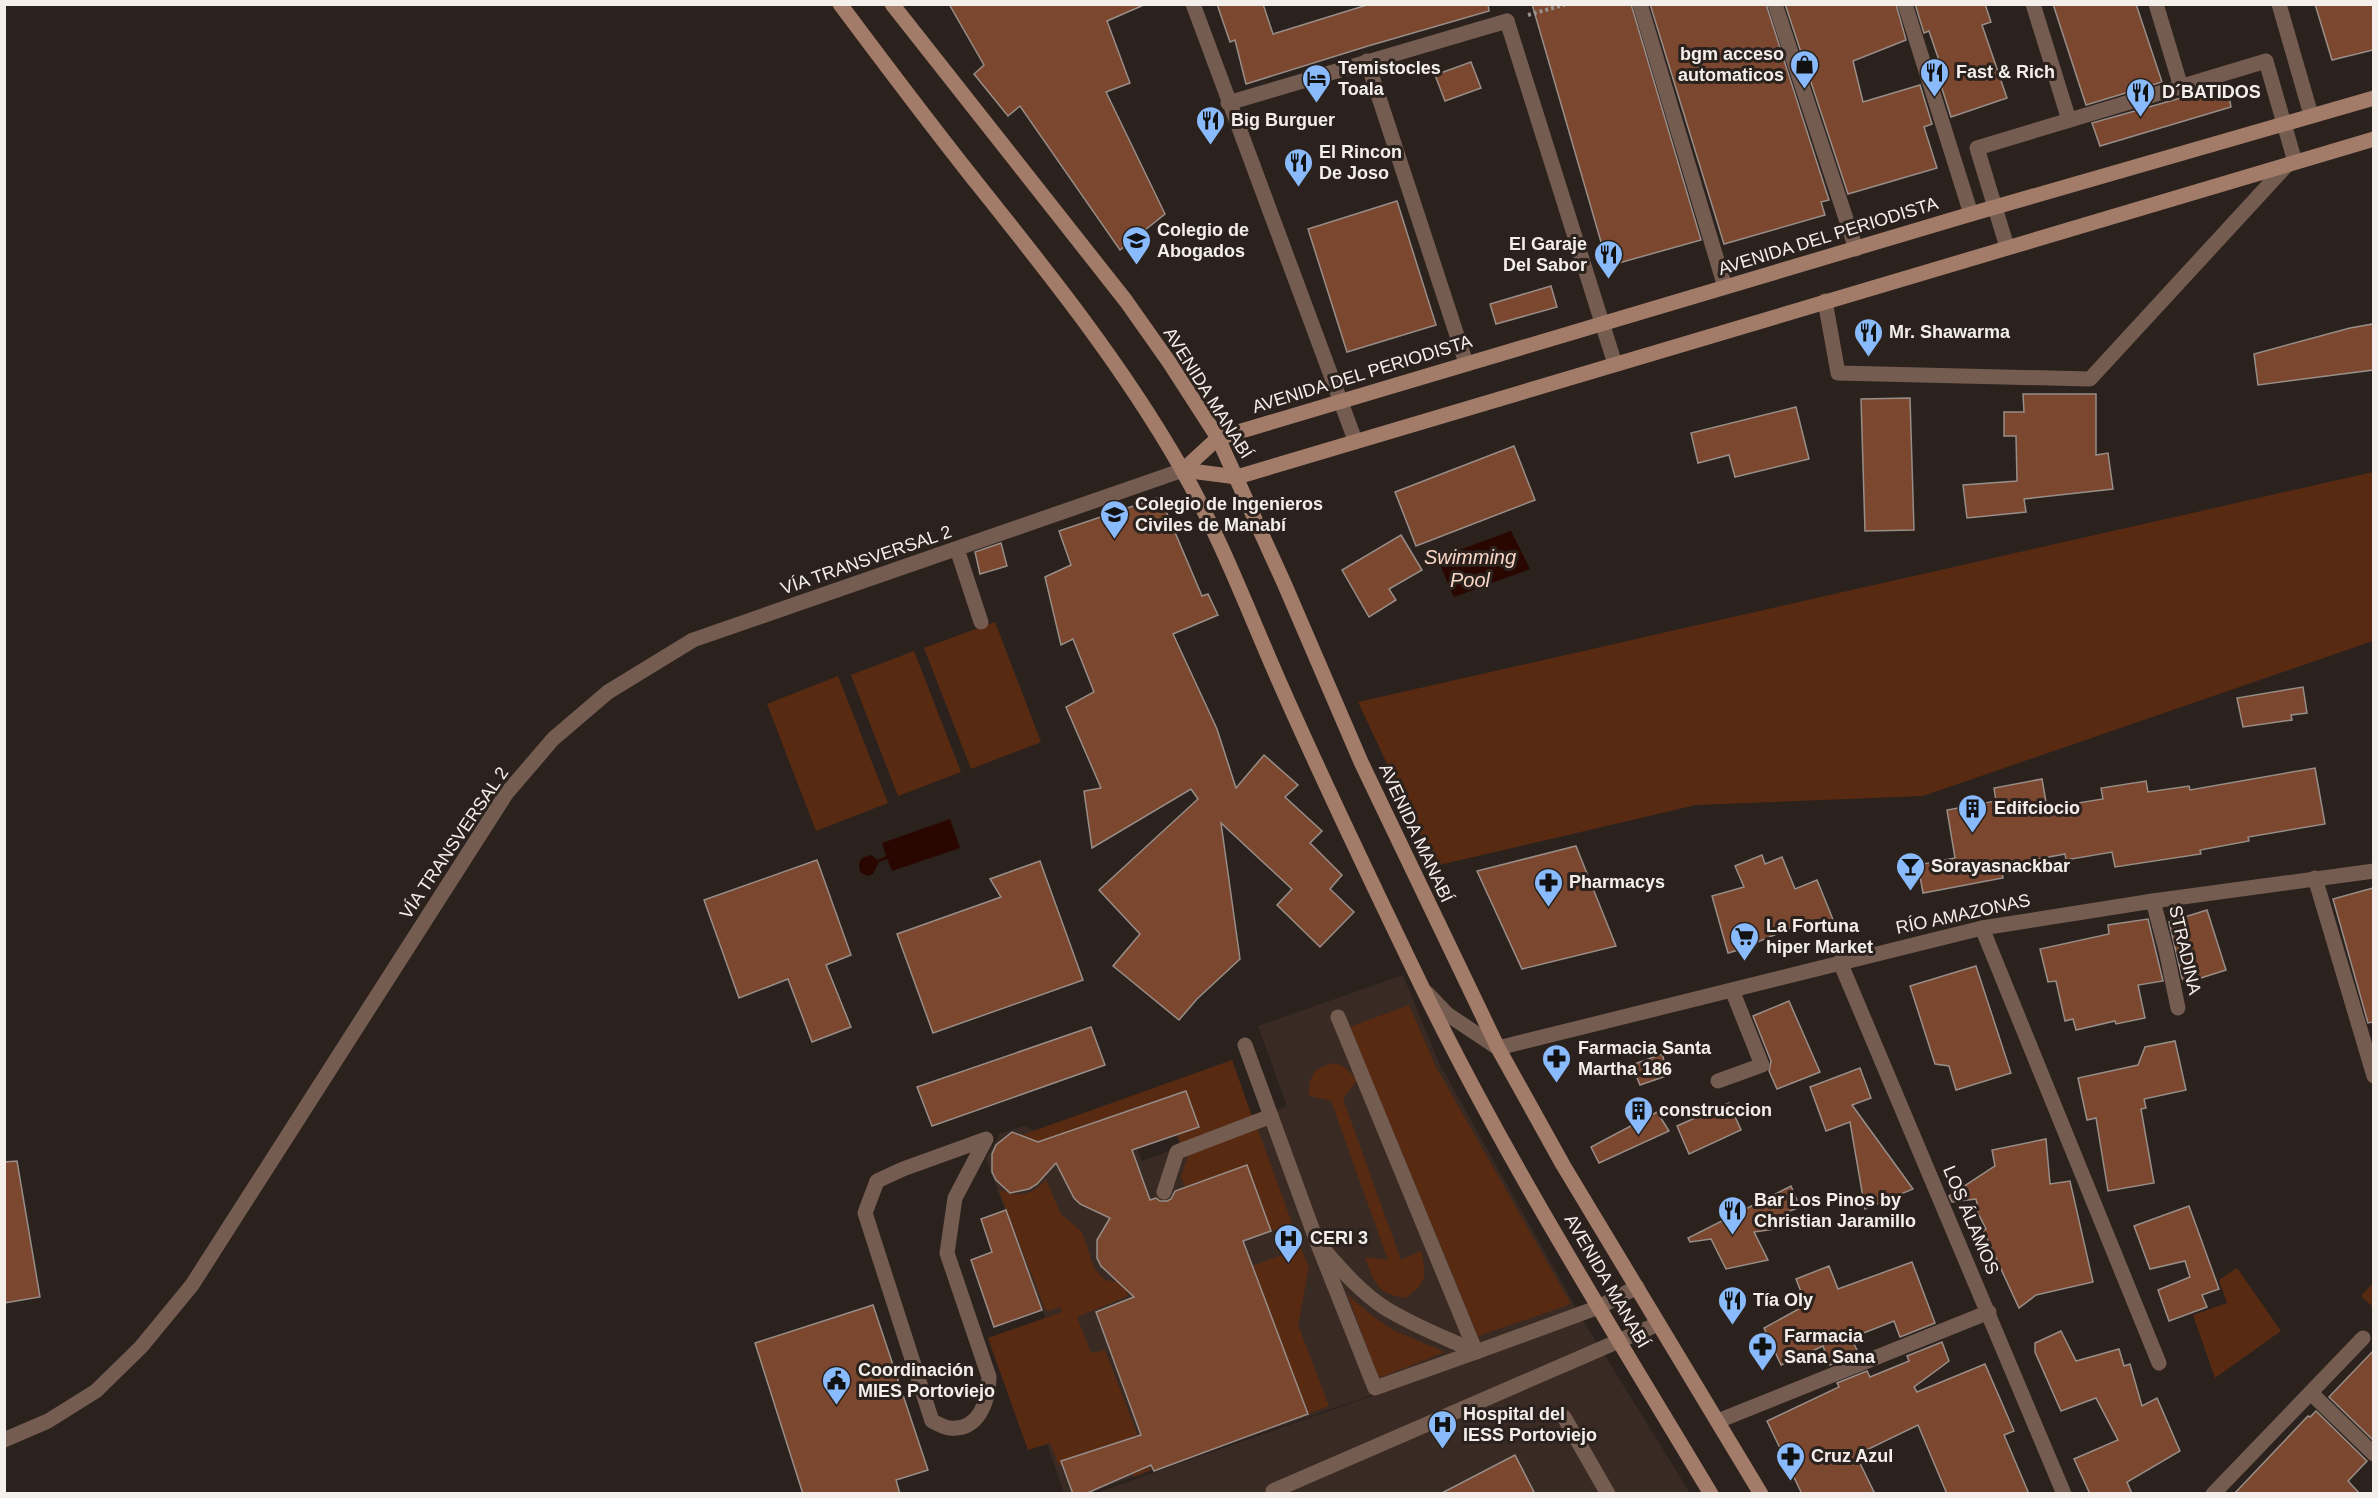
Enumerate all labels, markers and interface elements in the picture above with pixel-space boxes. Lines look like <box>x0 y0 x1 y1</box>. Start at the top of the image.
place label: bgm acceso automaticos <box>1678 44 1784 85</box>
shop icon: bgm acceso automaticos <box>1789 48 1821 90</box>
restaurant icon: Fast & Rich <box>1919 56 1951 98</box>
place label: Temistocles Toala <box>1338 58 1441 99</box>
hotel icon: Temistocles Toala <box>1301 62 1333 104</box>
place label: Fast & Rich <box>1956 62 2055 82</box>
restaurant icon: D´BATIDOS <box>2125 76 2157 118</box>
place label: D´BATIDOS <box>2162 82 2261 102</box>
restaurant icon: Big Burguer <box>1194 104 1226 146</box>
place label: Big Burguer <box>1231 110 1335 130</box>
place label: El Rincon De Joso <box>1319 142 1402 183</box>
restaurant icon: El Rincon De Joso <box>1282 146 1314 188</box>
street label: AVENIDA DEL PERIODISTA <box>1716 193 1940 279</box>
place label: Colegio de Abogados <box>1157 220 1249 261</box>
school or university icon: Colegio de Abogados <box>1120 224 1152 266</box>
place label: El Garaje Del Sabor <box>1503 234 1587 275</box>
restaurant icon: El Garaje Del Sabor <box>1592 238 1624 280</box>
restaurant icon: Mr. Shawarma <box>1852 316 1884 358</box>
place label: Mr. Shawarma <box>1889 322 2011 342</box>
street label: AVENIDA MANABÍ <box>1160 324 1256 462</box>
street label: AVENIDA DEL PERIODISTA <box>1250 331 1474 417</box>
place label: Colegio de Ingenieros Civiles de Manabí <box>1135 494 1323 535</box>
school or university icon: Colegio de Ingenieros Civiles de Manabí <box>1098 498 1130 540</box>
street label: VÍA TRANSVERSAL 2 <box>778 521 954 599</box>
water label: Swimming Pool <box>1424 546 1516 591</box>
street label: AVENIDA MANABÍ <box>1375 760 1457 906</box>
street label: VÍA TRANSVERSAL 2 <box>396 763 512 923</box>
building icon: Edifciocio <box>1957 792 1989 834</box>
place label: Edifciocio <box>1994 798 2080 818</box>
bar icon: Sorayasnackbar <box>1894 850 1926 892</box>
place label: Sorayasnackbar <box>1931 856 2070 876</box>
pharmacy icon: Pharmacys <box>1532 866 1564 908</box>
place label: Pharmacys <box>1569 872 1665 892</box>
street label: RÍO AMAZONAS <box>1894 890 2032 938</box>
street label: STRADINA <box>2165 903 2205 997</box>
place label: La Fortuna hiper Market <box>1766 916 1873 957</box>
supermarket icon: La Fortuna hiper Market <box>1729 920 1761 962</box>
place label: Farmacia Santa Martha 186 <box>1578 1038 1712 1079</box>
pharmacy icon: Farmacia Santa Martha 186 <box>1541 1042 1573 1084</box>
building icon: construccion <box>1622 1094 1654 1136</box>
place label: construccion <box>1659 1100 1772 1120</box>
street label: LOS ÁLAMOS <box>1939 1163 2003 1277</box>
place label: Bar Los Pinos by Christian Jaramillo <box>1754 1190 1916 1231</box>
restaurant icon: Bar Los Pinos by Christian Jaramillo <box>1717 1194 1749 1236</box>
street label: AVENIDA MANABÍ <box>1561 1211 1653 1351</box>
hospital icon: CERI 3 <box>1273 1222 1305 1264</box>
place label: CERI 3 <box>1310 1228 1368 1248</box>
restaurant icon: Tía Oly <box>1716 1284 1748 1326</box>
place label: Tía Oly <box>1753 1290 1813 1310</box>
place label: Farmacia Sana Sana <box>1784 1326 1876 1367</box>
pharmacy icon: Farmacia Sana Sana <box>1747 1330 1779 1372</box>
place label: Coordinación MIES Portoviejo <box>858 1360 995 1401</box>
public building icon: Coordinación MIES Portoviejo <box>821 1364 853 1406</box>
place label: Hospital del IESS Portoviejo <box>1463 1404 1597 1445</box>
hospital icon: Hospital del IESS Portoviejo <box>1426 1408 1458 1450</box>
pharmacy icon: Cruz Azul <box>1774 1440 1806 1482</box>
place label: Cruz Azul <box>1811 1446 1893 1466</box>

